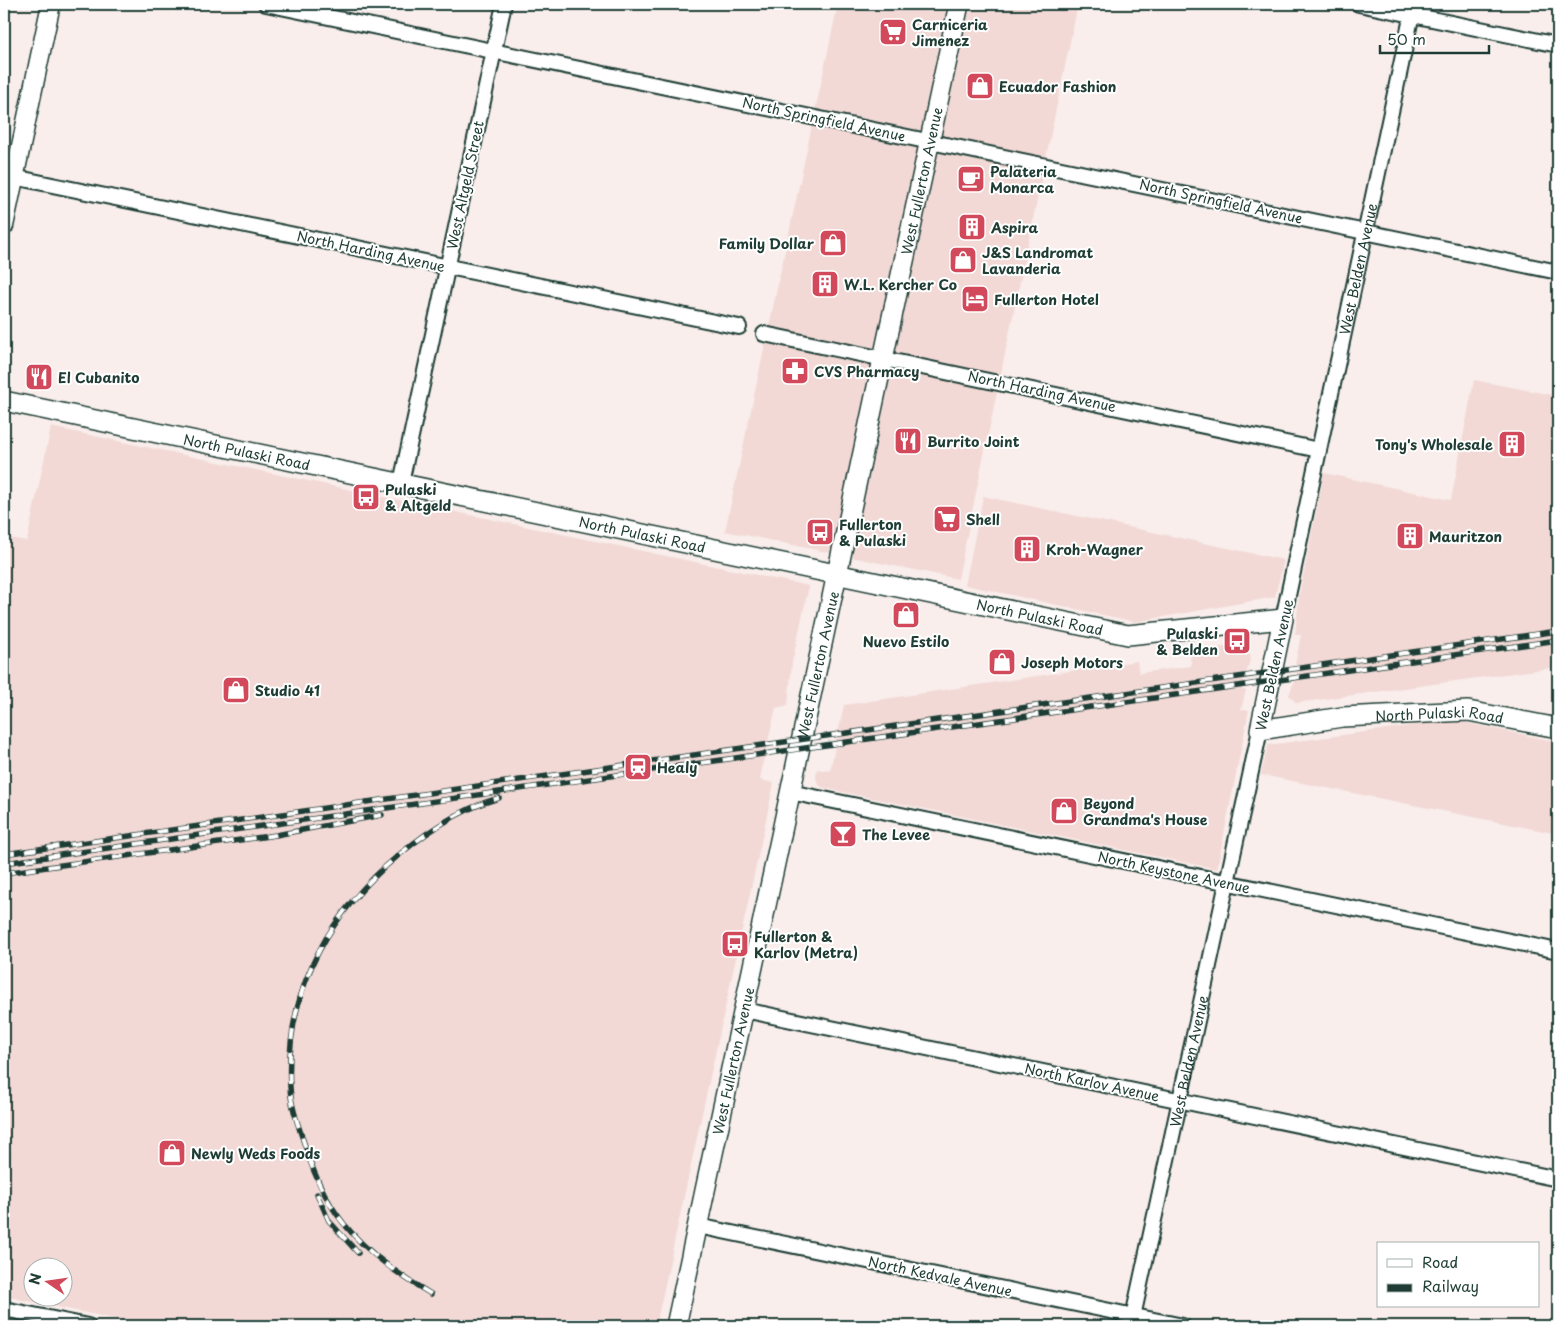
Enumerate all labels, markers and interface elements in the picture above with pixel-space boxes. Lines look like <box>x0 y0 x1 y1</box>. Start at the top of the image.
place label: Carniceria Jimenez <box>912 14 988 51</box>
supermarket icon: Carniceria Jimenez <box>878 17 908 47</box>
scale bar <box>1380 22 1488 54</box>
text: 50 m <box>1387 27 1426 50</box>
shop icon: Ecuador Fashion <box>965 71 995 101</box>
place label: Ecuador Fashion <box>999 76 1116 97</box>
street label: North Springfield Avenue <box>741 91 907 147</box>
street label: West Fullerton Avenue <box>895 105 947 257</box>
street label: West Altgeld Street <box>441 118 489 251</box>
place label: Palateria Monarca <box>990 161 1057 198</box>
cafe icon: Palateria Monarca <box>956 164 986 194</box>
street label: North Springfield Avenue <box>1138 173 1304 229</box>
street label: West Belden Avenue <box>1333 201 1382 337</box>
building icon: Aspira <box>957 212 987 242</box>
place label: Aspira <box>990 217 1038 238</box>
street label: North Harding Avenue <box>295 225 447 277</box>
shop icon: Family Dollar <box>818 228 848 258</box>
place label: Family Dollar <box>719 233 815 254</box>
place label: J&S Landromat Lavanderia <box>982 242 1093 279</box>
shop icon: J&S Landromat Lavanderia <box>948 245 978 275</box>
building icon: W.L. Kercher Co <box>810 269 840 299</box>
place label: W.L. Kercher Co <box>844 274 957 295</box>
hotel icon: Fullerton Hotel <box>960 284 990 314</box>
place label: Fullerton Hotel <box>994 289 1099 310</box>
pharmacy icon: CVS Pharmacy <box>780 356 810 386</box>
place label: CVS Pharmacy <box>814 361 919 382</box>
restaurant icon: El Cubanito <box>24 362 54 392</box>
street label: North Harding Avenue <box>966 365 1118 417</box>
place label: El Cubanito <box>58 367 139 388</box>
restaurant icon: Burrito Joint <box>893 426 923 456</box>
street label: North Pulaski Road <box>182 428 312 475</box>
building icon: Tony's Wholesale <box>1497 429 1527 459</box>
place label: Burrito Joint <box>927 431 1020 452</box>
place label: Tony's Wholesale <box>1375 434 1493 455</box>
place label: Pulaski & Altgeld <box>385 479 451 516</box>
bus stop icon: Pulaski & Altgeld <box>351 482 381 512</box>
supermarket icon: Shell <box>932 504 962 534</box>
place label: Shell <box>966 509 1000 530</box>
street label: North Pulaski Road <box>577 510 708 557</box>
place label: Fullerton & Pulaski <box>839 514 906 551</box>
bus stop icon: Fullerton & Pulaski <box>805 517 835 547</box>
building icon: Mauritzon <box>1395 521 1425 551</box>
place label: Mauritzon <box>1429 526 1502 547</box>
building icon: Kroh-Wagner <box>1012 534 1042 564</box>
place label: Kroh-Wagner <box>1046 539 1144 560</box>
street label: West Fullerton Avenue <box>791 589 844 741</box>
street label: North Pulaski Road <box>975 593 1105 640</box>
street label: West Belden Avenue <box>1250 597 1298 733</box>
shop icon: Nuevo Estilo <box>891 600 921 630</box>
place label: Pulaski & Belden <box>1156 623 1218 660</box>
bus stop icon: Pulaski & Belden <box>1222 626 1252 656</box>
place label: Nuevo Estilo <box>863 631 949 652</box>
shop icon: Joseph Motors <box>987 647 1017 677</box>
place label: Joseph Motors <box>1021 652 1123 673</box>
shop icon: Studio 41 <box>221 675 251 705</box>
place label: Studio 41 <box>255 680 320 701</box>
street label: North Pulaski Road <box>1375 700 1505 728</box>
station icon: Healy <box>623 752 653 782</box>
place label: Healy <box>657 757 697 778</box>
place label: Beyond Grandma's House <box>1083 793 1208 830</box>
shop icon: Beyond Grandma's House <box>1049 796 1079 826</box>
bar icon: The Levee <box>828 819 858 849</box>
place label: The Levee <box>862 824 930 845</box>
street label: North Keystone Avenue <box>1096 846 1252 898</box>
place label: Fullerton & Karlov (Metra) <box>754 926 858 963</box>
bus stop icon: Fullerton & Karlov (Metra) <box>720 929 750 959</box>
street label: West Fullerton Avenue <box>707 985 759 1137</box>
street label: West Belden Avenue <box>1164 993 1213 1129</box>
street label: North Karlov Avenue <box>1023 1057 1162 1107</box>
shop icon: Newly Weds Foods <box>157 1138 187 1168</box>
place label: Newly Weds Foods <box>191 1143 320 1164</box>
legend <box>1377 1242 1540 1308</box>
text: Road <box>1422 1250 1458 1273</box>
street label: North Kedvale Avenue <box>866 1251 1014 1301</box>
north arrow <box>22 1258 72 1308</box>
text: N <box>23 1271 46 1287</box>
text: Railway <box>1422 1274 1479 1297</box>

